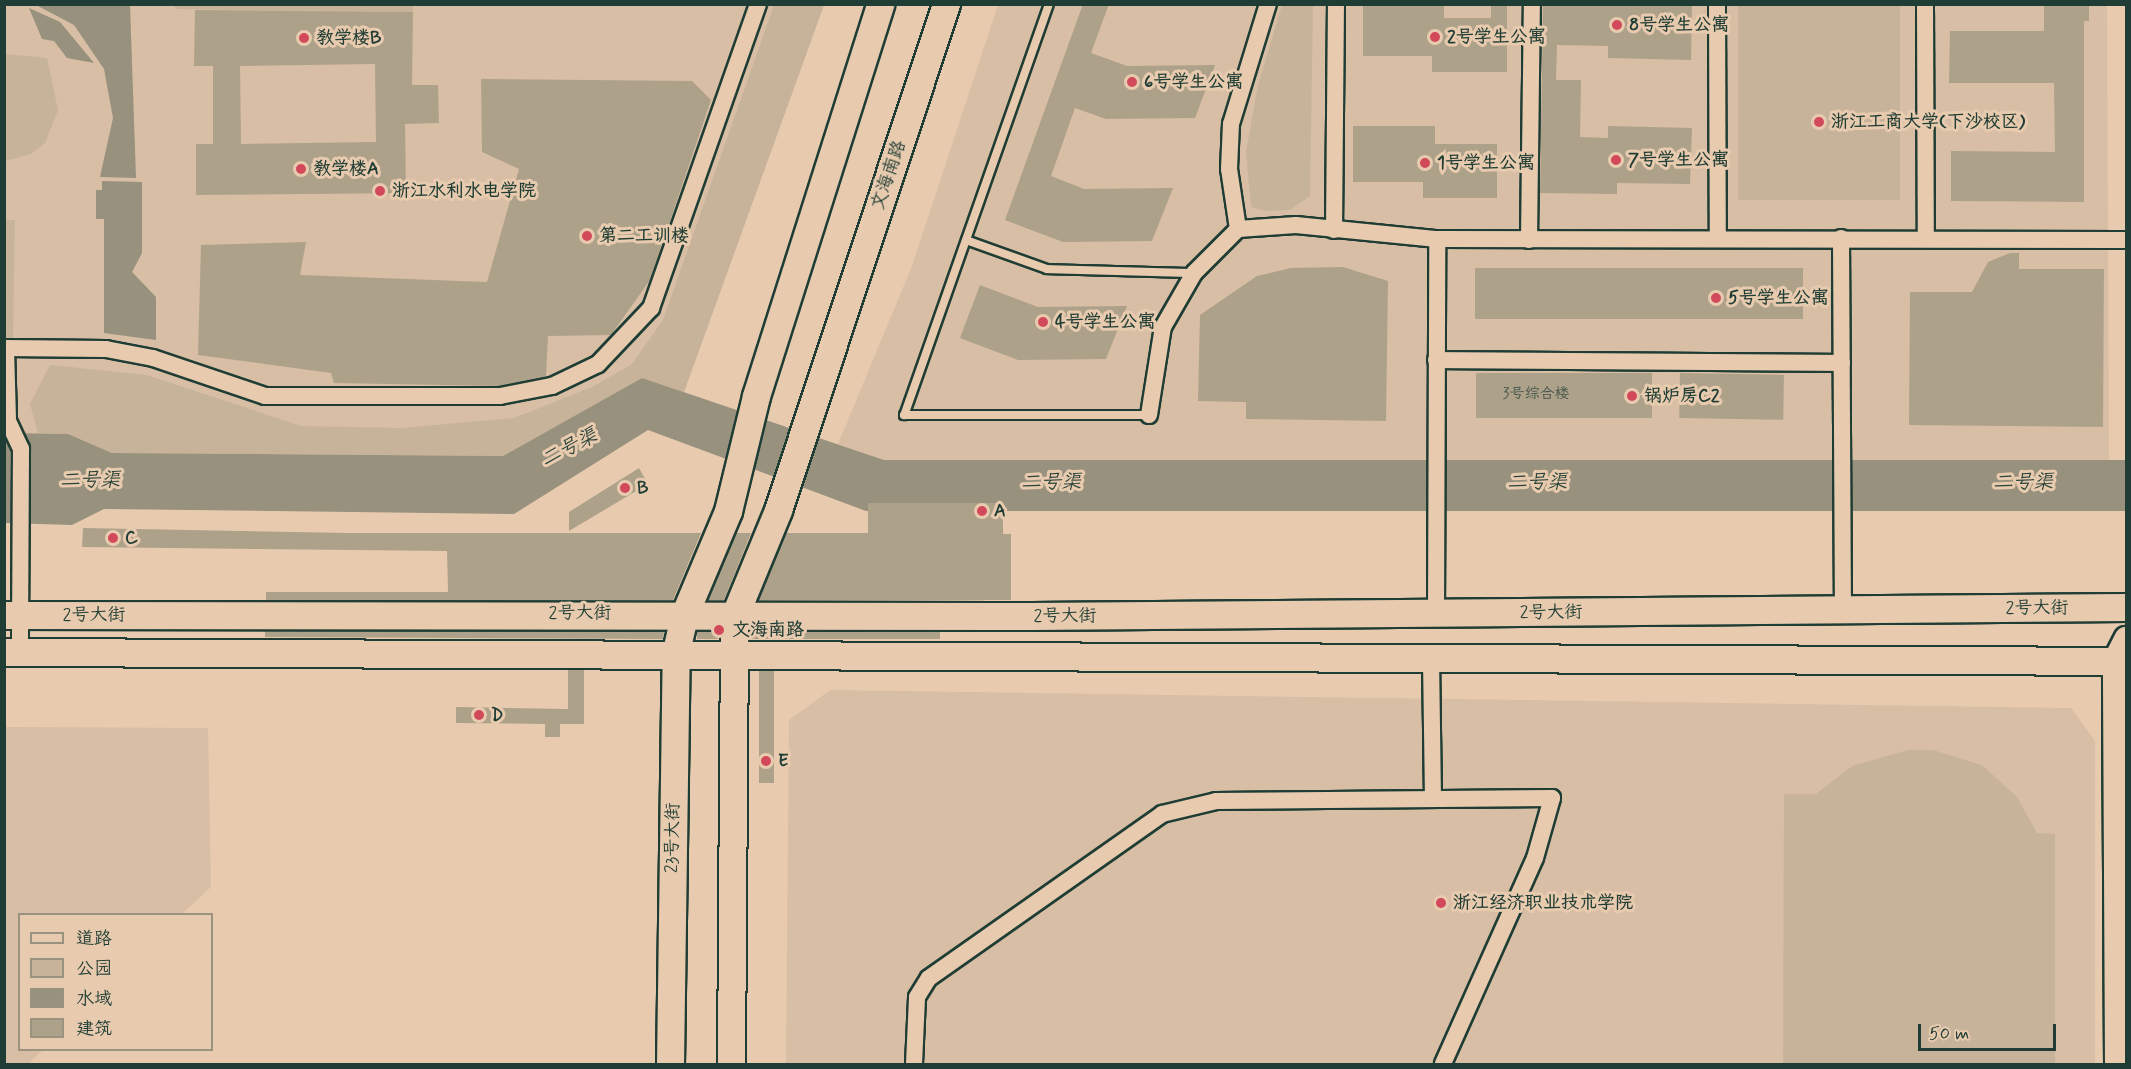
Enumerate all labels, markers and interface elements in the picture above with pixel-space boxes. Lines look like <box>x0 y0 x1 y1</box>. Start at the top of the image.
place label: 8号学生公寓 <box>1629 14 1729 36</box>
marker: 8号学生公寓 <box>1610 18 1624 32</box>
place label: 2号学生公寓 <box>1447 26 1546 48</box>
place label: 教学楼B <box>316 27 381 49</box>
marker: 2号学生公寓 <box>1428 30 1442 44</box>
marker: 教学楼B <box>297 31 311 45</box>
place label: 6号学生公寓 <box>1144 71 1243 93</box>
marker: 6号学生公寓 <box>1125 75 1139 89</box>
place label: 浙江工商大学(下沙校区) <box>1831 111 2025 133</box>
marker: 浙江工商大学(下沙校区) <box>1812 115 1826 129</box>
street label: 文海南路 <box>867 137 911 213</box>
place label: 7号学生公寓 <box>1628 149 1729 171</box>
place label: 1号学生公寓 <box>1437 152 1535 174</box>
marker: 7号学生公寓 <box>1609 153 1623 167</box>
marker: 1号学生公寓 <box>1418 156 1432 170</box>
place label: 教学楼A <box>313 158 379 180</box>
marker: 教学楼A <box>294 162 308 176</box>
place label: 浙江水利水电学院 <box>392 180 536 202</box>
marker: 浙江水利水电学院 <box>373 184 387 198</box>
place label: 第二工训楼 <box>599 225 689 247</box>
marker: 第二工训楼 <box>580 229 594 243</box>
place label: 5号学生公寓 <box>1728 287 1829 309</box>
marker: 5号学生公寓 <box>1709 291 1723 305</box>
place label: 4号学生公寓 <box>1055 311 1155 333</box>
marker: 4号学生公寓 <box>1036 315 1050 329</box>
place label: 锅炉房C2 <box>1644 385 1720 407</box>
house number: 3号综合楼 <box>1503 386 1569 404</box>
marker: 锅炉房C2 <box>1625 389 1639 403</box>
water label: 二号渠 <box>537 424 601 472</box>
water label: 二号渠 <box>60 468 120 492</box>
water label: 二号渠 <box>1021 470 1081 494</box>
water label: 二号渠 <box>1507 470 1567 494</box>
water label: 二号渠 <box>1993 470 2053 494</box>
place label: B <box>637 477 648 499</box>
marker: B <box>618 481 632 495</box>
place label: A <box>994 500 1006 522</box>
marker: A <box>975 504 989 518</box>
place label: C <box>125 527 138 549</box>
marker: C <box>106 531 120 545</box>
street label: 2号大街 <box>2006 597 2068 619</box>
street label: 2号大街 <box>549 602 611 624</box>
street label: 2号大街 <box>1519 602 1583 624</box>
street label: 2号大街 <box>63 604 125 626</box>
street label: 2号大街 <box>1034 605 1096 627</box>
place label: 文海南路 <box>732 619 804 641</box>
marker: 文海南路 <box>710 621 728 639</box>
place label: D <box>491 704 503 726</box>
marker: D <box>472 708 486 722</box>
place label: E <box>778 750 789 772</box>
marker: E <box>759 754 773 768</box>
street label: 23号大街 <box>662 803 684 873</box>
place label: 浙江经济职业技术学院 <box>1453 892 1633 914</box>
marker: 浙江经济职业技术学院 <box>1434 896 1448 910</box>
legend <box>18 913 213 1051</box>
text: 道路 <box>76 927 112 951</box>
text: 公园 <box>76 957 112 981</box>
text: 水域 <box>76 987 112 1011</box>
scale bar <box>1921 1012 2059 1050</box>
text: 建筑 <box>76 1017 112 1041</box>
text: 50 m <box>1929 1022 1969 1046</box>

